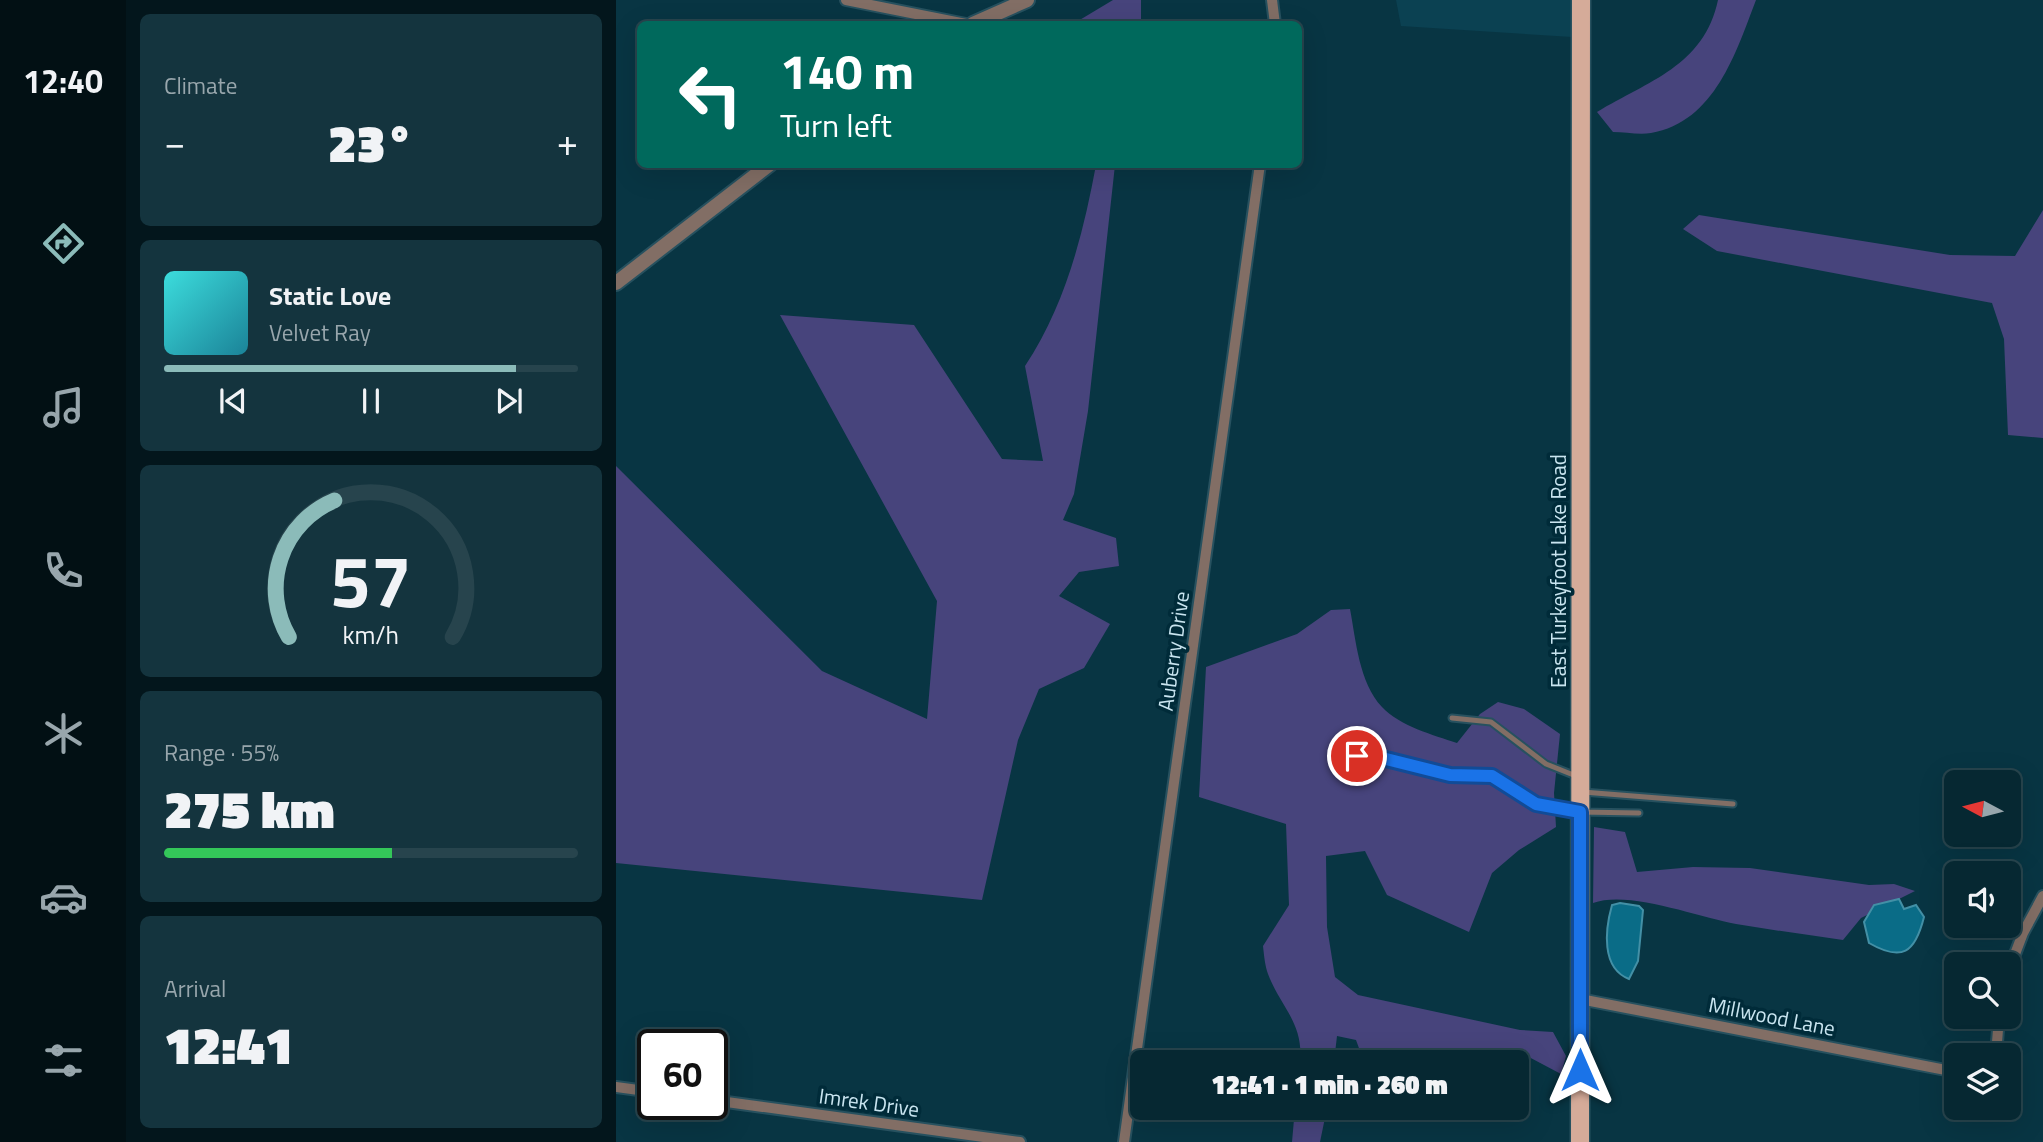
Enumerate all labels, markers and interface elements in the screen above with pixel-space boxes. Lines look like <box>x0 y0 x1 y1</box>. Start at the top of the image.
text: 140 m <box>780 33 914 108</box>
icon: left <box>665 49 756 140</box>
text: 12:40 <box>23 57 103 105</box>
text: Climate <box>164 68 237 103</box>
text: Turn left <box>780 101 892 149</box>
text: 23° <box>328 103 414 182</box>
text: − <box>164 113 185 171</box>
text: + <box>557 113 578 171</box>
icon: directions <box>39 219 88 268</box>
text: Static Love <box>269 276 391 315</box>
text: Velvet Ray <box>269 315 371 350</box>
icon: previous <box>214 382 252 420</box>
icon: pause <box>352 382 390 420</box>
icon: next <box>490 382 528 420</box>
icon: music <box>39 383 88 432</box>
street label: East Turkeyfoot Lake Road <box>1542 454 1574 688</box>
text: 57 <box>330 525 412 635</box>
icon: phone <box>39 546 88 595</box>
street label: Auberry Drive <box>1149 589 1197 713</box>
text: km/h <box>343 616 399 654</box>
icon: climate <box>39 709 88 758</box>
pin <box>1327 726 1387 786</box>
text: Range · 55% <box>164 735 279 770</box>
icon: arrive <box>1338 737 1376 775</box>
text: 275 km <box>164 769 335 848</box>
north arrow <box>1944 770 2021 847</box>
map controls <box>1944 770 2021 1120</box>
button: sound <box>1944 861 2021 938</box>
icon: car <box>39 873 88 922</box>
button: search <box>1944 952 2021 1029</box>
text: Arrival <box>164 971 226 1006</box>
street label: Millwood Lane <box>1706 988 1838 1044</box>
text: 12:41 <box>164 1005 293 1084</box>
speed limit sign: 60 <box>637 1029 728 1120</box>
position arrow <box>1543 1033 1617 1107</box>
icon: filters <box>39 1036 88 1085</box>
button: layers <box>1944 1043 2021 1120</box>
text: 12:41 · 1 min · 260 m <box>1211 1065 1448 1104</box>
street label: Imrek Drive <box>817 1079 921 1125</box>

